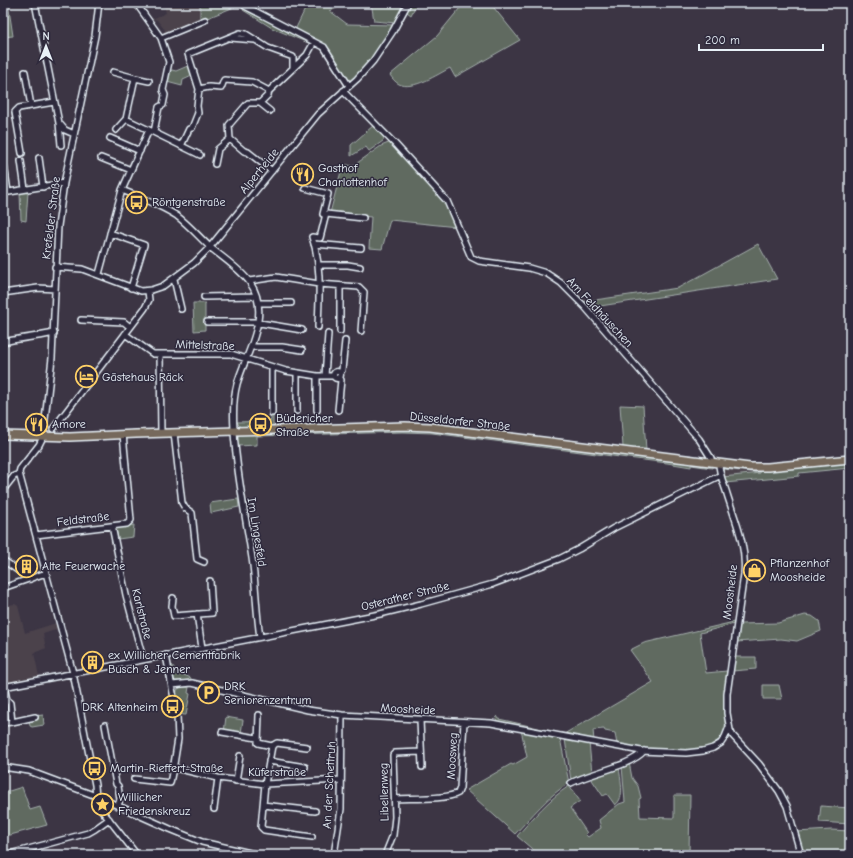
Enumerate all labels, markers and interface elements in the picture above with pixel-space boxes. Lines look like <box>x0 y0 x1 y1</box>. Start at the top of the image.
north arrow <box>26 26 66 66</box>
scale bar <box>699 26 823 52</box>
text: N <box>42 30 50 43</box>
text: 200 m <box>705 33 740 47</box>
street label: Alperheide <box>236 145 282 197</box>
place label: Gasthof Charlottenhof <box>318 161 388 189</box>
restaurant icon: Gasthof Charlottenhof <box>289 162 315 188</box>
street label: Krefelder Straße <box>39 176 63 260</box>
bus stop icon: Röntgenstraße <box>123 189 149 215</box>
place label: Röntgenstraße <box>152 195 226 209</box>
street label: Am Feldhäuschen <box>564 274 636 350</box>
street label: Mittelstraße <box>175 337 235 353</box>
hotel icon: Gästehaus Räck <box>74 364 100 390</box>
place label: Gästehaus Räck <box>102 370 184 384</box>
street label: Düsseldorfer Straße <box>409 409 511 433</box>
restaurant icon: Amore <box>23 411 49 437</box>
place label: Büdericher Straße <box>276 411 333 439</box>
bus stop icon: Büdericher Straße <box>247 412 273 438</box>
place label: Amore <box>52 417 86 431</box>
street label: Im Lingesfeld <box>245 497 269 567</box>
street label: Feldstraße <box>56 509 110 529</box>
building icon: Alte Feuerwache <box>14 553 40 579</box>
place label: Pflanzenhof Moosheide <box>770 556 830 584</box>
shop icon: Pflanzenhof Moosheide <box>742 557 768 583</box>
place label: Alte Feuerwache <box>42 559 125 573</box>
street label: Moosheide <box>720 564 740 620</box>
street label: Osterather Straße <box>359 578 451 614</box>
street label: Karlstraße <box>129 587 155 641</box>
place label: ex Willicher Cementfabrik Busch & Jenner <box>108 648 240 676</box>
building icon: ex Willicher Cementfabrik Busch & Jenner <box>80 649 106 675</box>
place label: DRK Seniorenzentrum <box>224 679 311 707</box>
parking icon: DRK Seniorenzentrum <box>195 680 221 706</box>
bus stop icon: DRK Altenheim <box>160 694 186 720</box>
place label: DRK Altenheim <box>82 700 158 714</box>
street label: Moosheide <box>380 701 436 717</box>
street label: Moosweg <box>444 732 460 780</box>
street label: An der Schettruh <box>320 741 338 829</box>
bus stop icon: Martin-Rieffert-Straße <box>82 755 108 781</box>
place label: Martin-Rieffert-Straße <box>110 761 223 775</box>
street label: Libellenweg <box>376 763 392 821</box>
street label: Küferstraße <box>248 765 306 779</box>
place label: Willicher Friedenskreuz <box>118 790 191 818</box>
place icon: Willicher Friedenskreuz <box>90 791 116 817</box>

